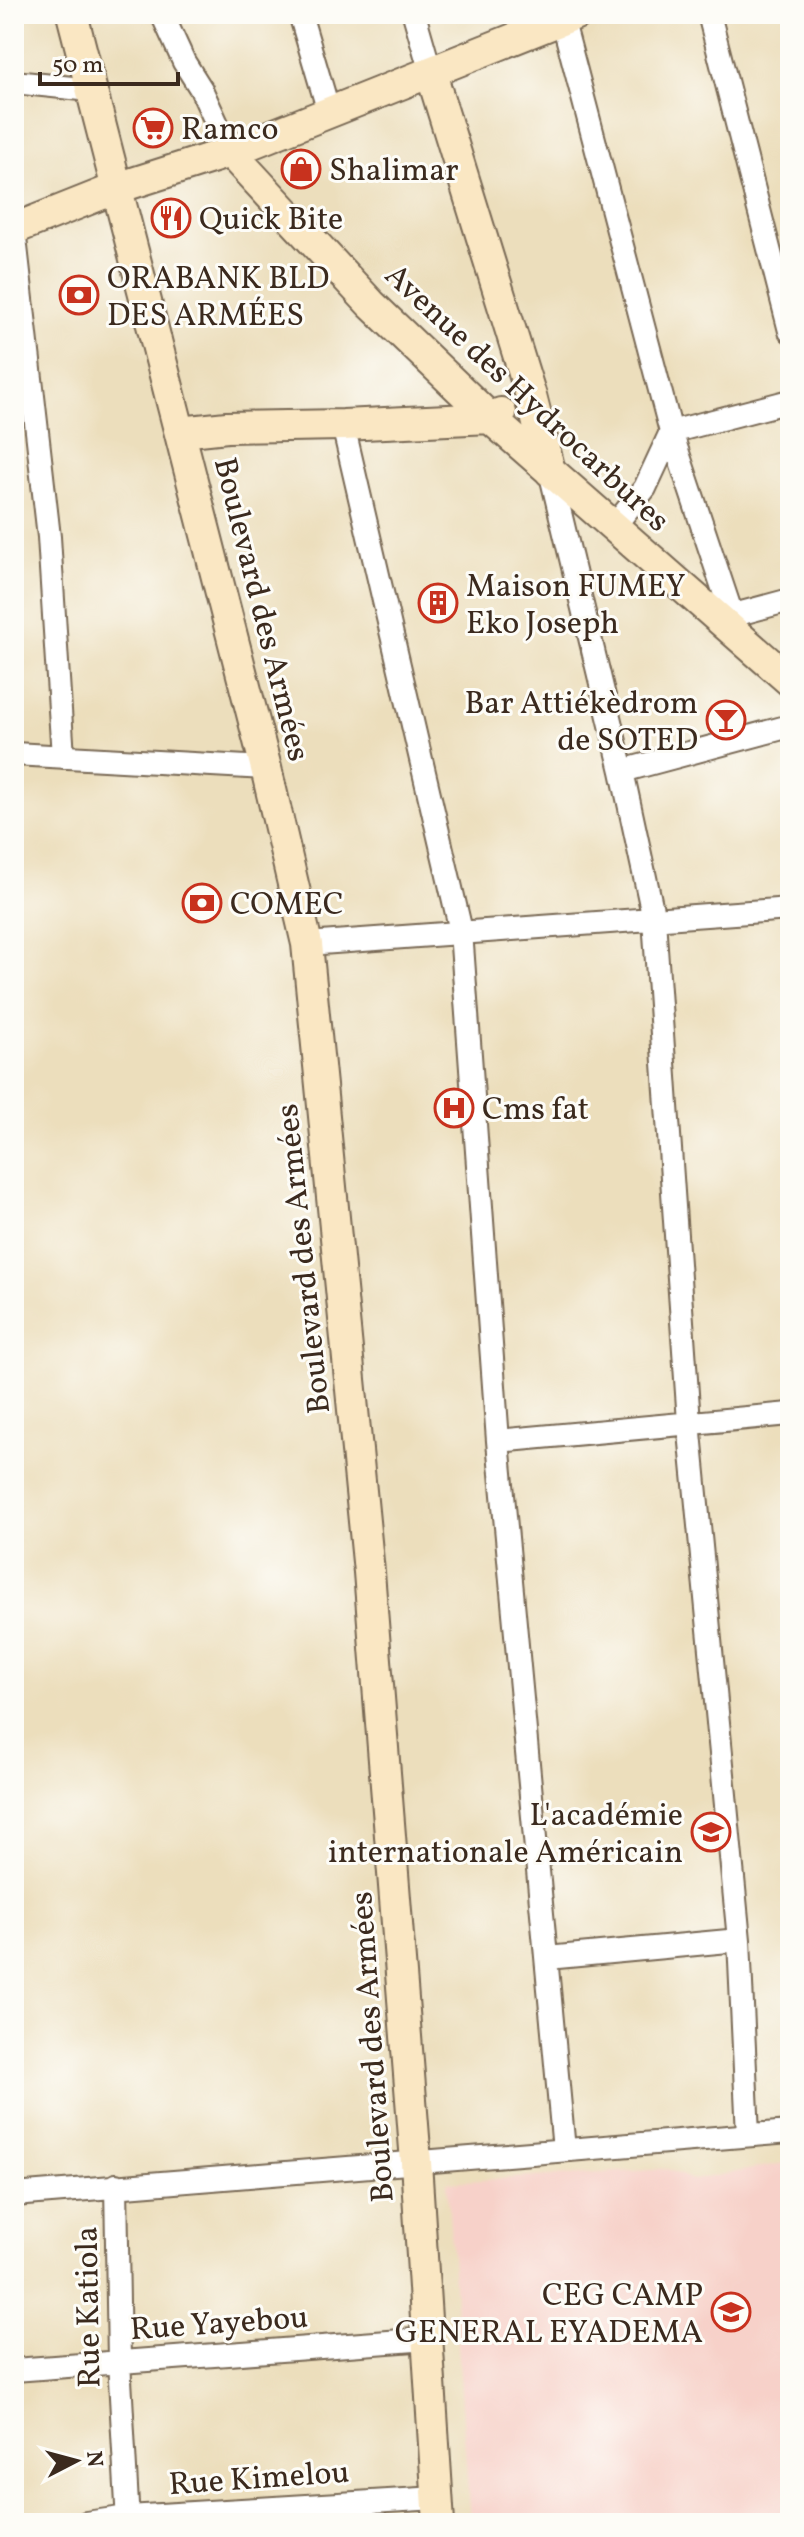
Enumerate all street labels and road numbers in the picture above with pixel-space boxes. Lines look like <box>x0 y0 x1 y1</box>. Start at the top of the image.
street label: Avenue des Hydrocarbures <box>374 255 678 543</box>
street label: Boulevard des Armées <box>201 453 319 766</box>
street label: Boulevard des Armées <box>267 1101 343 1416</box>
street label: Boulevard des Armées <box>341 1890 407 2204</box>
street label: Rue Katiola <box>67 2226 113 2388</box>
street label: Rue Yayebou <box>129 2297 310 2353</box>
street label: Rue Kimelou <box>167 2452 351 2508</box>

